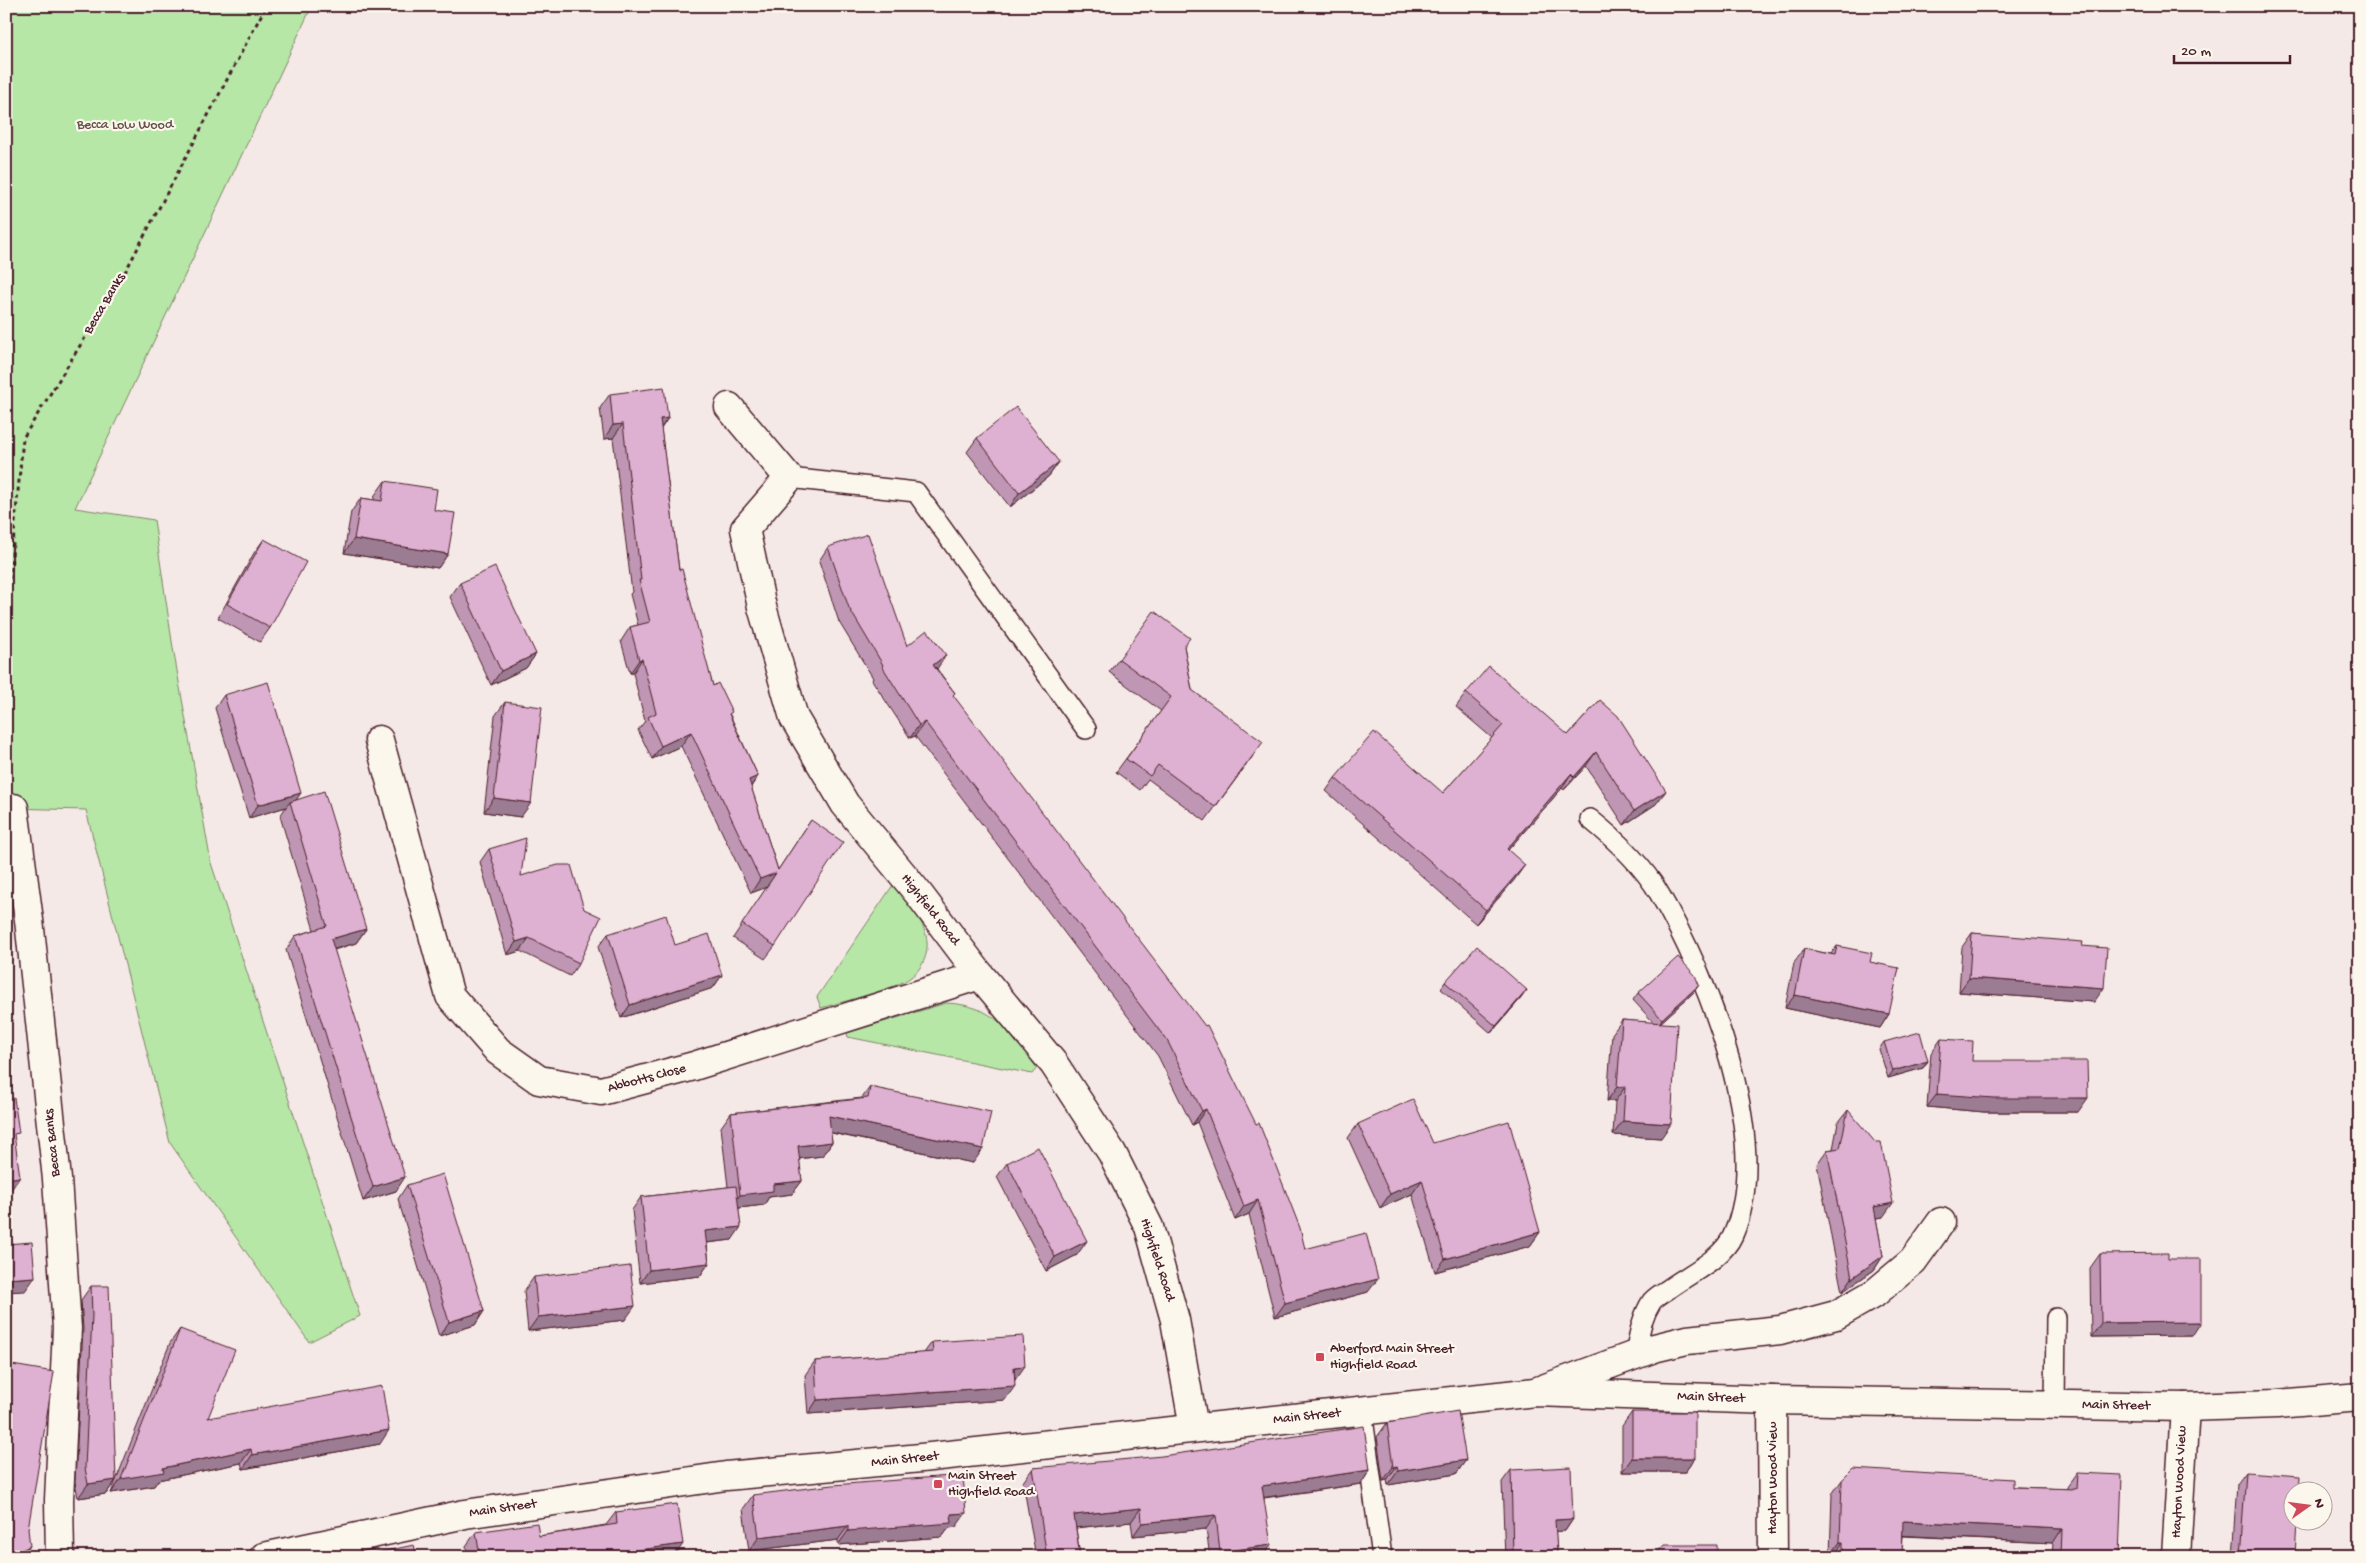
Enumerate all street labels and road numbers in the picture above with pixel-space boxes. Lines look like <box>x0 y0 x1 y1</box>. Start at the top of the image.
street label: Becca Banks <box>80 270 130 338</box>
street label: Highfield Road <box>897 871 964 951</box>
street label: Abbotts Close <box>606 1060 689 1098</box>
street label: Becca Banks <box>41 1107 65 1179</box>
street label: Highfield Road <box>1136 1216 1179 1305</box>
street label: Main Street <box>1677 1388 1746 1408</box>
street label: Main Street <box>2082 1397 2151 1415</box>
street label: Main Street <box>1272 1405 1343 1429</box>
street label: Hayton Wood View <box>1765 1422 1782 1534</box>
street label: Hayton Wood View <box>2169 1425 2191 1539</box>
street label: Main Street <box>870 1448 941 1472</box>
street label: Main Street <box>468 1496 539 1522</box>

